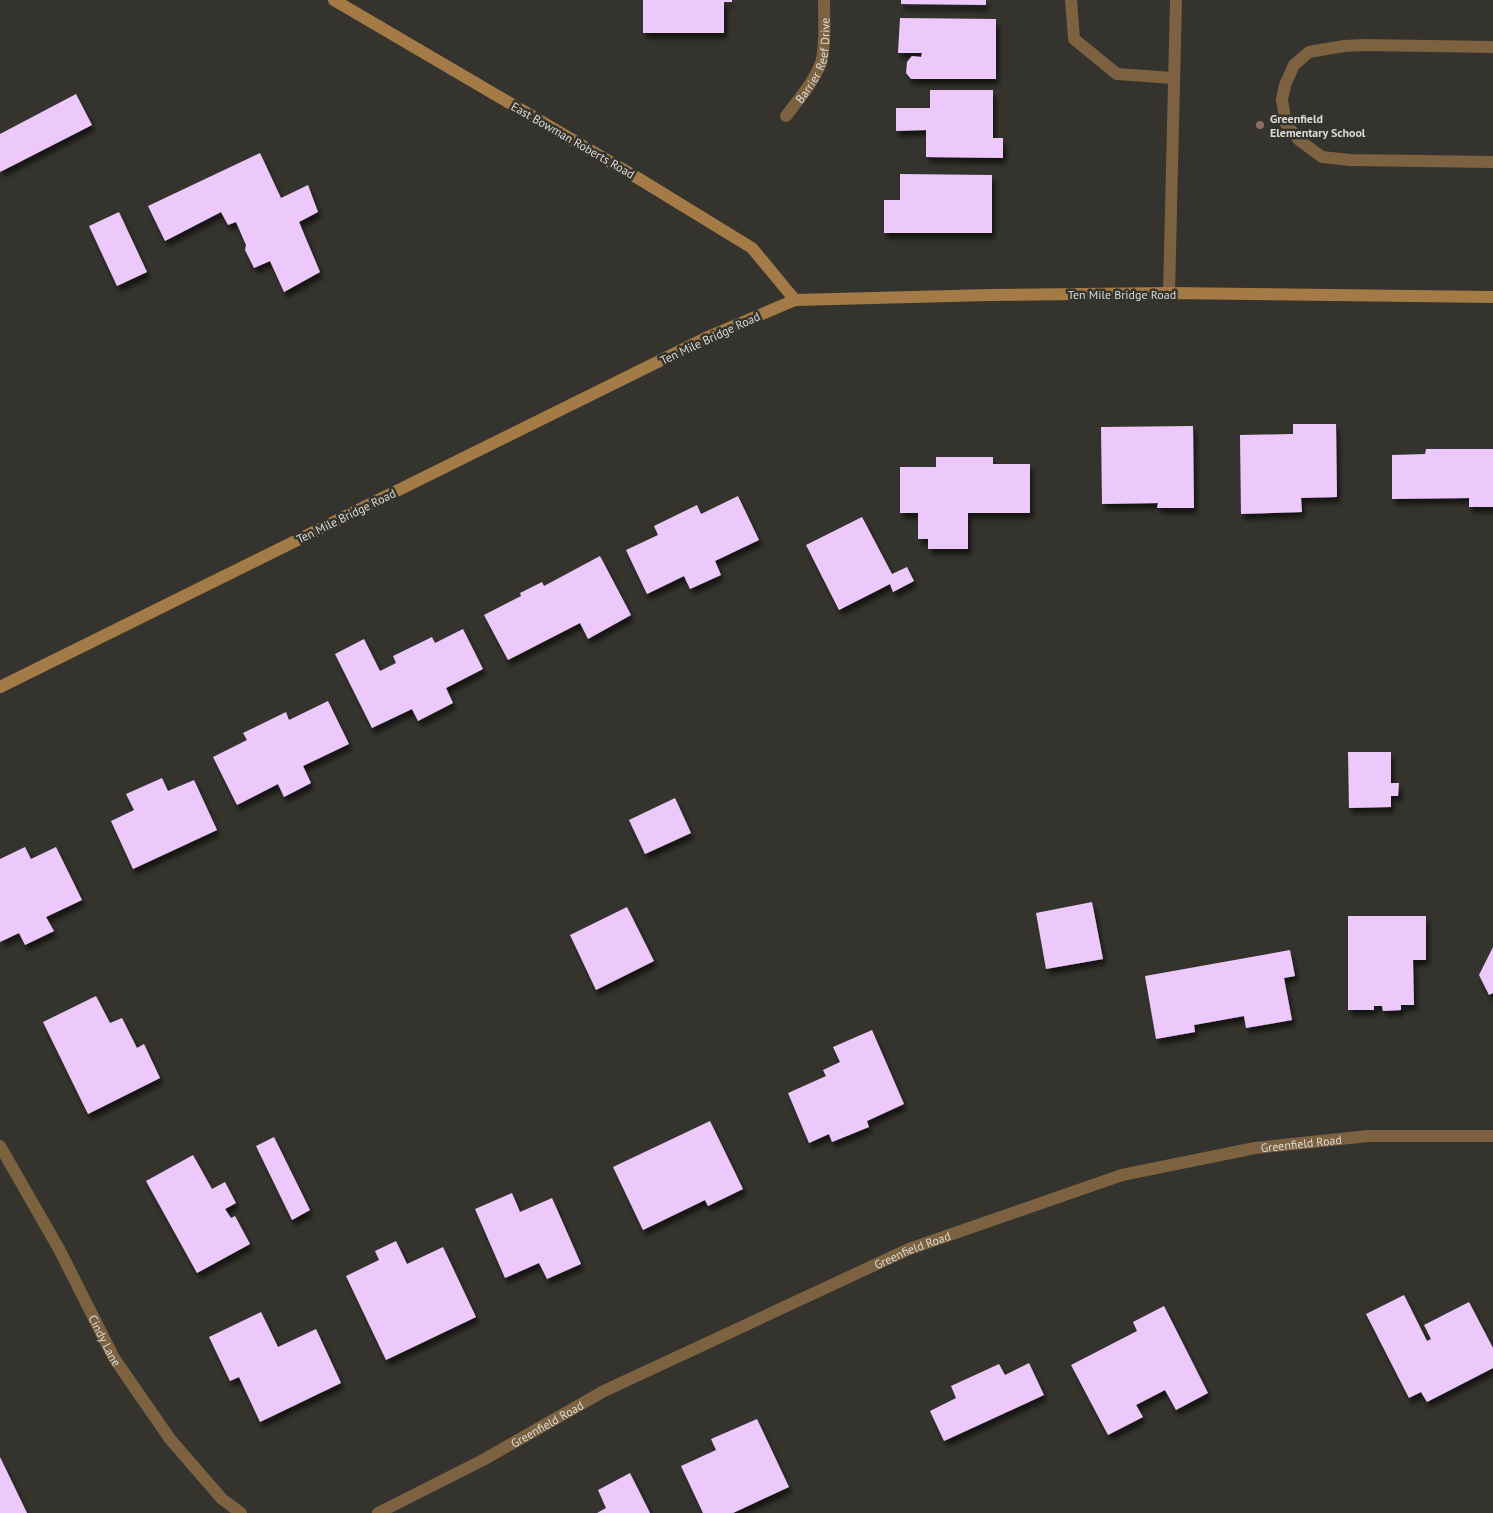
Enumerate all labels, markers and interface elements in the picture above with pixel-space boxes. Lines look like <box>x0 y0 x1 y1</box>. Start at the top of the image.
street label: Barrier Reef Drive <box>792 18 832 106</box>
street label: East Bowman Roberts Road <box>509 98 637 182</box>
place label: Greenfield Elementary School <box>1270 111 1366 140</box>
marker: Greenfield Elementary School <box>1254 119 1266 131</box>
street label: Ten Mile Bridge Road <box>1068 287 1176 302</box>
street label: Ten Mile Bridge Road <box>658 308 762 368</box>
street label: Ten Mile Bridge Road <box>294 485 398 547</box>
street label: Greenfield Road <box>1260 1131 1342 1155</box>
street label: Greenfield Road <box>871 1228 952 1272</box>
street label: Cindy Lane <box>86 1312 125 1369</box>
street label: Greenfield Road <box>508 1397 586 1450</box>

